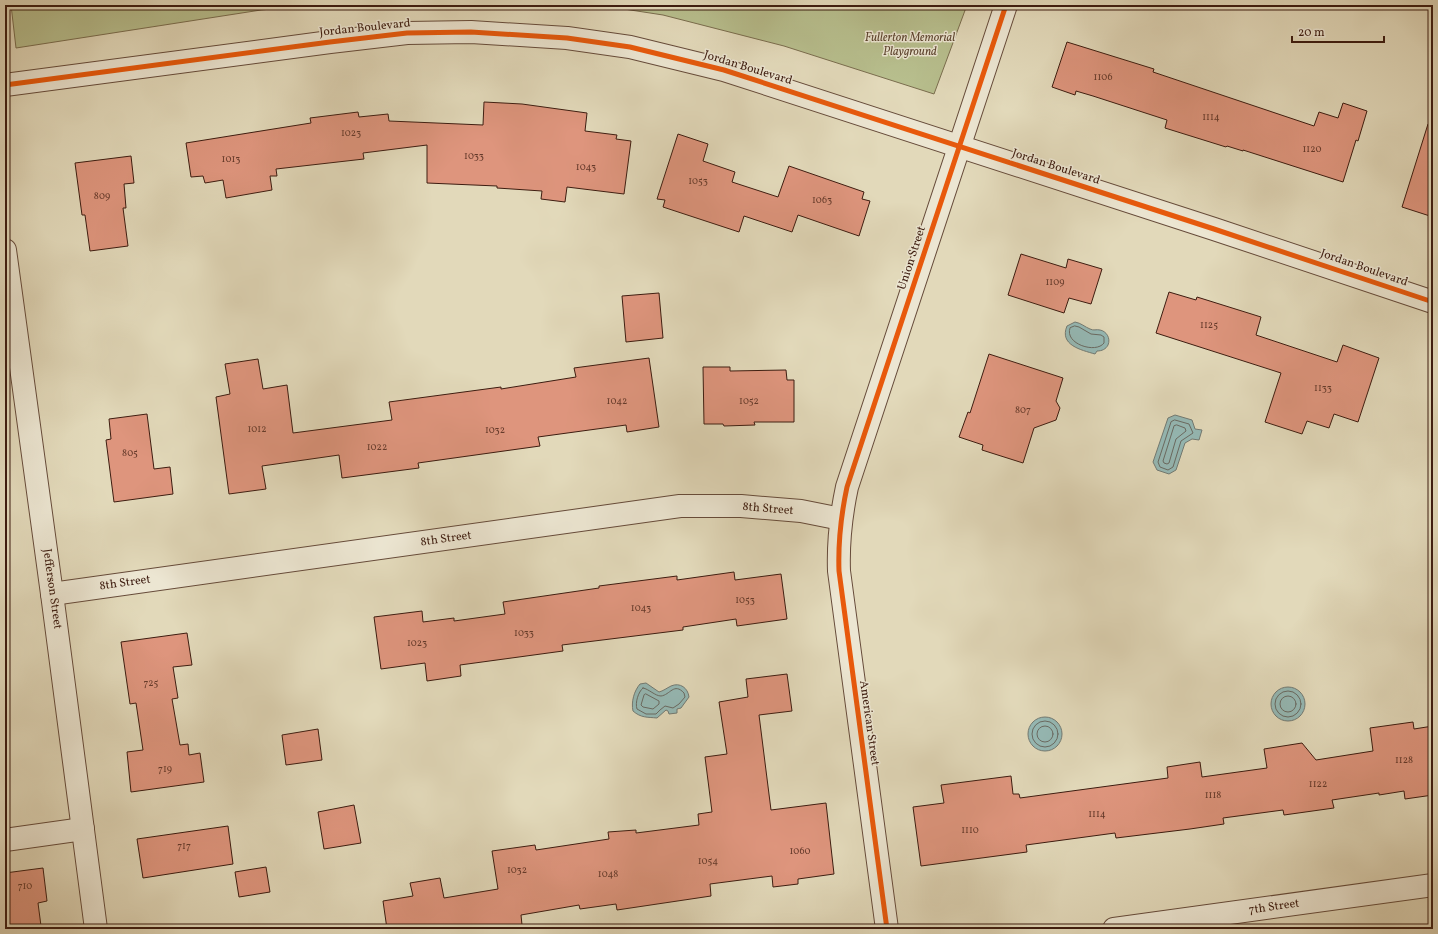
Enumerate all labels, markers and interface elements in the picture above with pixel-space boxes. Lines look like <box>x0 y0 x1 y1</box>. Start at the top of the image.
street label: Jordan Boulevard <box>319 15 412 41</box>
scale bar <box>1292 18 1384 44</box>
text: 20 m <box>1298 25 1325 41</box>
park label: Fullerton Memorial Playground <box>865 30 955 60</box>
street label: Jordan Boulevard <box>702 47 794 89</box>
house number: 1106 <box>1094 70 1112 84</box>
house number: 1114 <box>1202 110 1220 124</box>
house number: 1023 <box>341 126 361 140</box>
house number: 1120 <box>1302 142 1322 156</box>
street label: Jordan Boulevard <box>1010 145 1102 189</box>
house number: 1033 <box>464 149 484 163</box>
house number: 1013 <box>222 152 240 166</box>
house number: 1043 <box>576 160 596 174</box>
house number: 1053 <box>688 174 708 188</box>
house number: 809 <box>94 189 110 203</box>
house number: 1063 <box>812 193 832 207</box>
street label: Union Street <box>894 224 930 292</box>
street label: Jordan Boulevard <box>1318 246 1410 291</box>
house number: 1109 <box>1045 275 1065 289</box>
house number: 1125 <box>1200 318 1218 332</box>
house number: 1133 <box>1314 381 1332 395</box>
house number: 1042 <box>607 394 627 408</box>
house number: 1052 <box>739 394 759 408</box>
house number: 807 <box>1015 403 1031 417</box>
house number: 1012 <box>247 422 267 436</box>
house number: 1032 <box>485 423 505 437</box>
house number: 1022 <box>367 440 387 454</box>
house number: 805 <box>122 446 138 460</box>
street label: 8th Street <box>742 499 794 519</box>
street label: 8th Street <box>419 528 473 550</box>
street label: Jefferson Street <box>38 548 66 630</box>
street label: 8th Street <box>98 572 152 594</box>
house number: 1053 <box>735 593 755 607</box>
house number: 1043 <box>631 601 651 615</box>
house number: 1033 <box>514 626 534 640</box>
house number: 1023 <box>407 636 427 650</box>
house number: 725 <box>144 676 159 690</box>
street label: American Street <box>855 679 883 767</box>
house number: 1128 <box>1395 753 1413 767</box>
house number: 719 <box>158 762 172 776</box>
house number: 1122 <box>1309 777 1327 791</box>
house number: 1118 <box>1205 788 1221 802</box>
house number: 1114 <box>1088 807 1106 821</box>
house number: 1110 <box>961 823 979 837</box>
house number: 717 <box>177 839 191 853</box>
house number: 1060 <box>789 844 811 858</box>
house number: 1054 <box>698 854 718 868</box>
house number: 1032 <box>507 863 527 877</box>
house number: 1048 <box>598 867 618 881</box>
house number: 710 <box>18 879 32 893</box>
street label: 7th Street <box>1248 896 1300 918</box>

